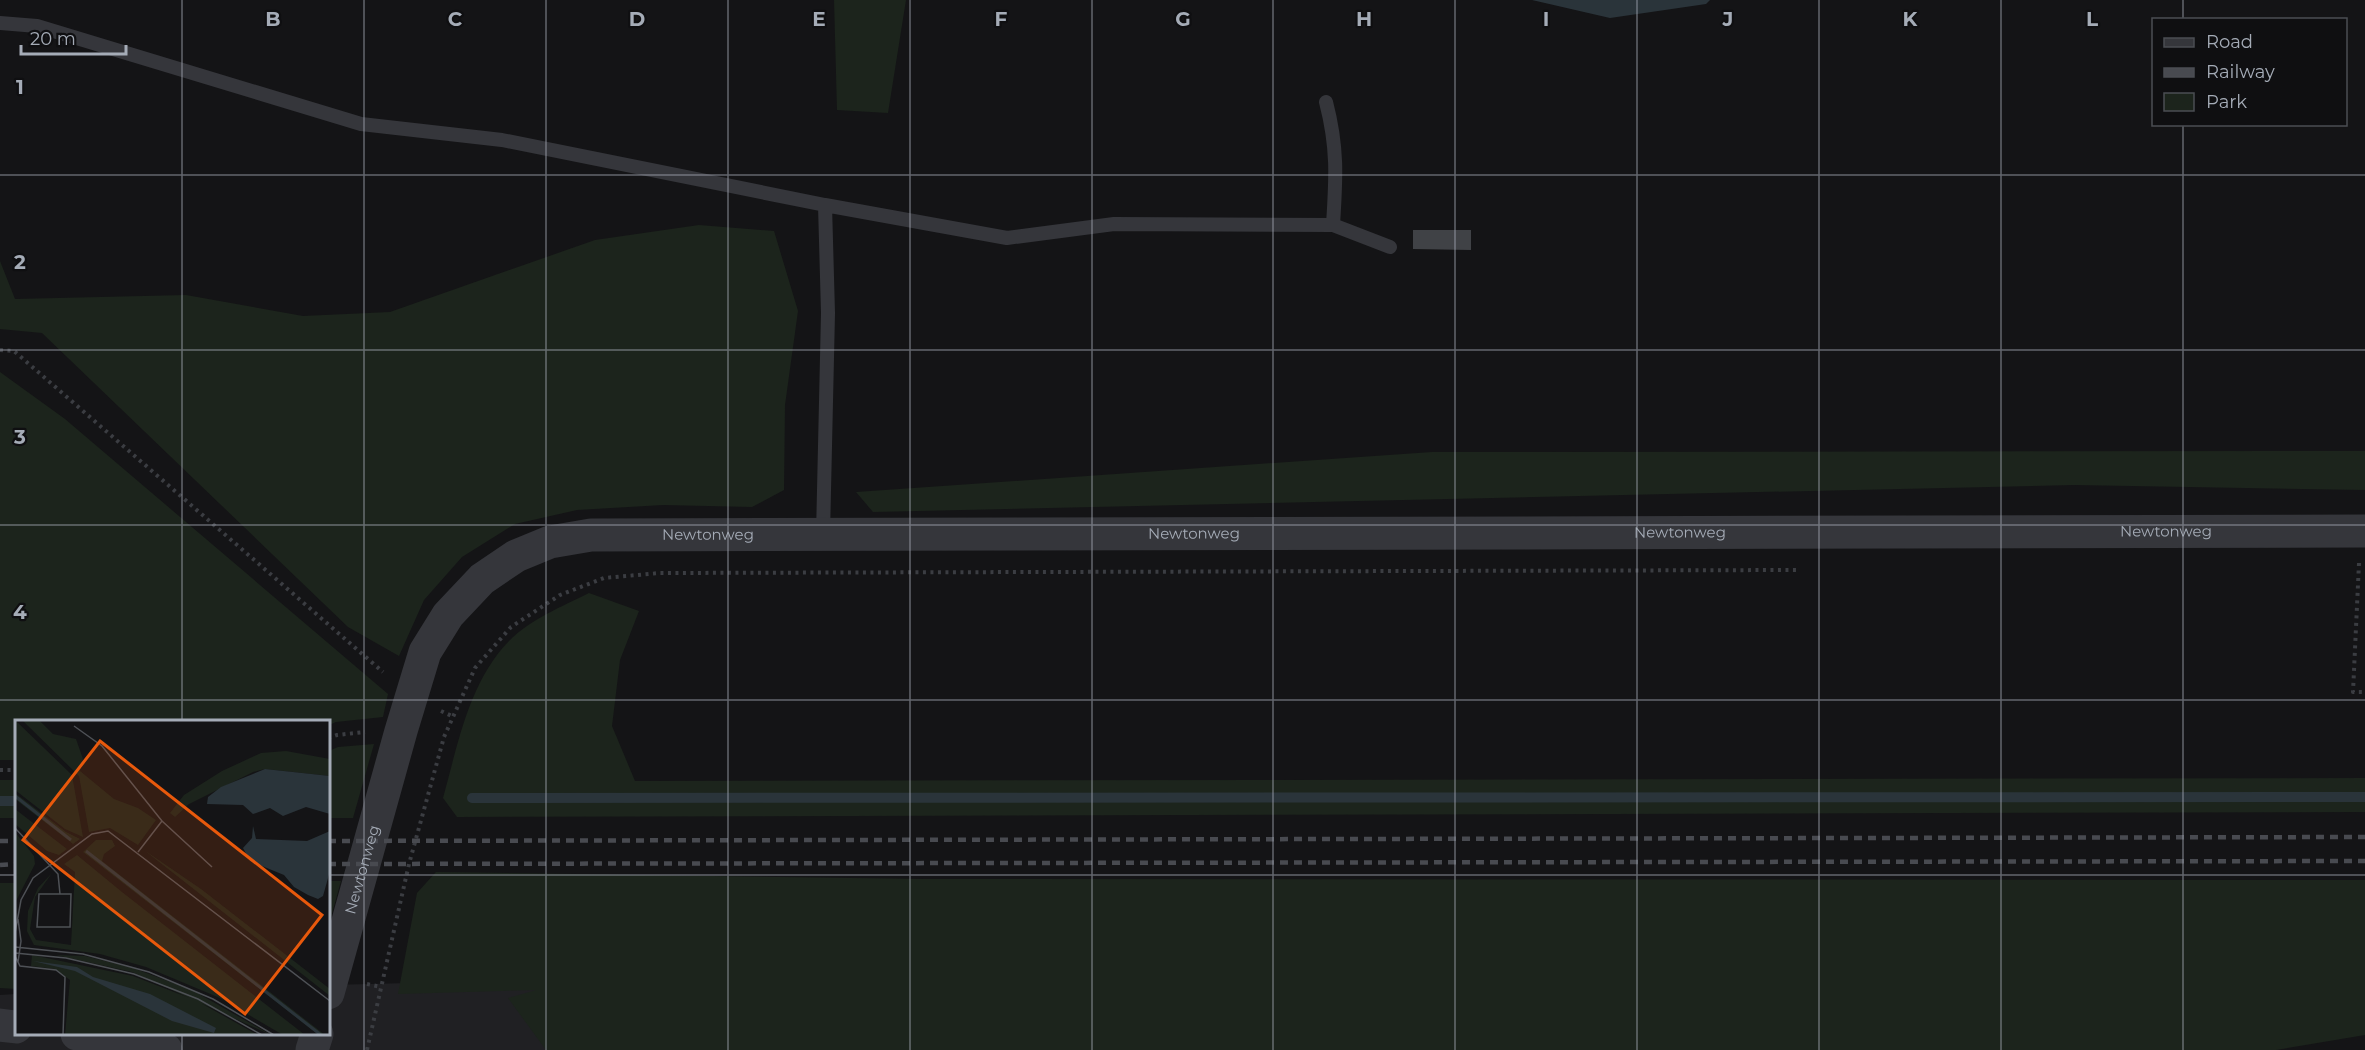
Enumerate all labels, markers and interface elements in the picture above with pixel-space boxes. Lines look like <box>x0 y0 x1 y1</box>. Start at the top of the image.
text: B <box>265 7 281 31</box>
text: C <box>448 7 463 31</box>
text: D <box>629 7 645 31</box>
text: E <box>812 7 826 31</box>
text: F <box>995 7 1008 31</box>
text: G <box>1175 7 1191 31</box>
text: H <box>1356 7 1372 31</box>
text: I <box>1543 7 1549 31</box>
text: J <box>1722 7 1733 31</box>
text: K <box>1903 7 1919 31</box>
text: L <box>2086 7 2098 31</box>
scale bar <box>21 18 126 56</box>
legend <box>2152 18 2347 126</box>
text: 20 m <box>30 28 76 50</box>
text: Road <box>2206 31 2253 53</box>
text: Railway <box>2206 61 2275 83</box>
text: 1 <box>16 75 24 99</box>
text: Park <box>2206 91 2247 113</box>
text: 2 <box>14 250 26 274</box>
text: 3 <box>13 425 26 449</box>
street label: Newtonweg <box>2120 521 2212 541</box>
street label: Newtonweg <box>1634 522 1726 542</box>
street label: Newtonweg <box>1148 524 1240 543</box>
street label: Newtonweg <box>662 525 754 544</box>
text: 4 <box>13 600 27 624</box>
inset map <box>15 720 330 1035</box>
street label: Newtonweg <box>340 823 383 916</box>

